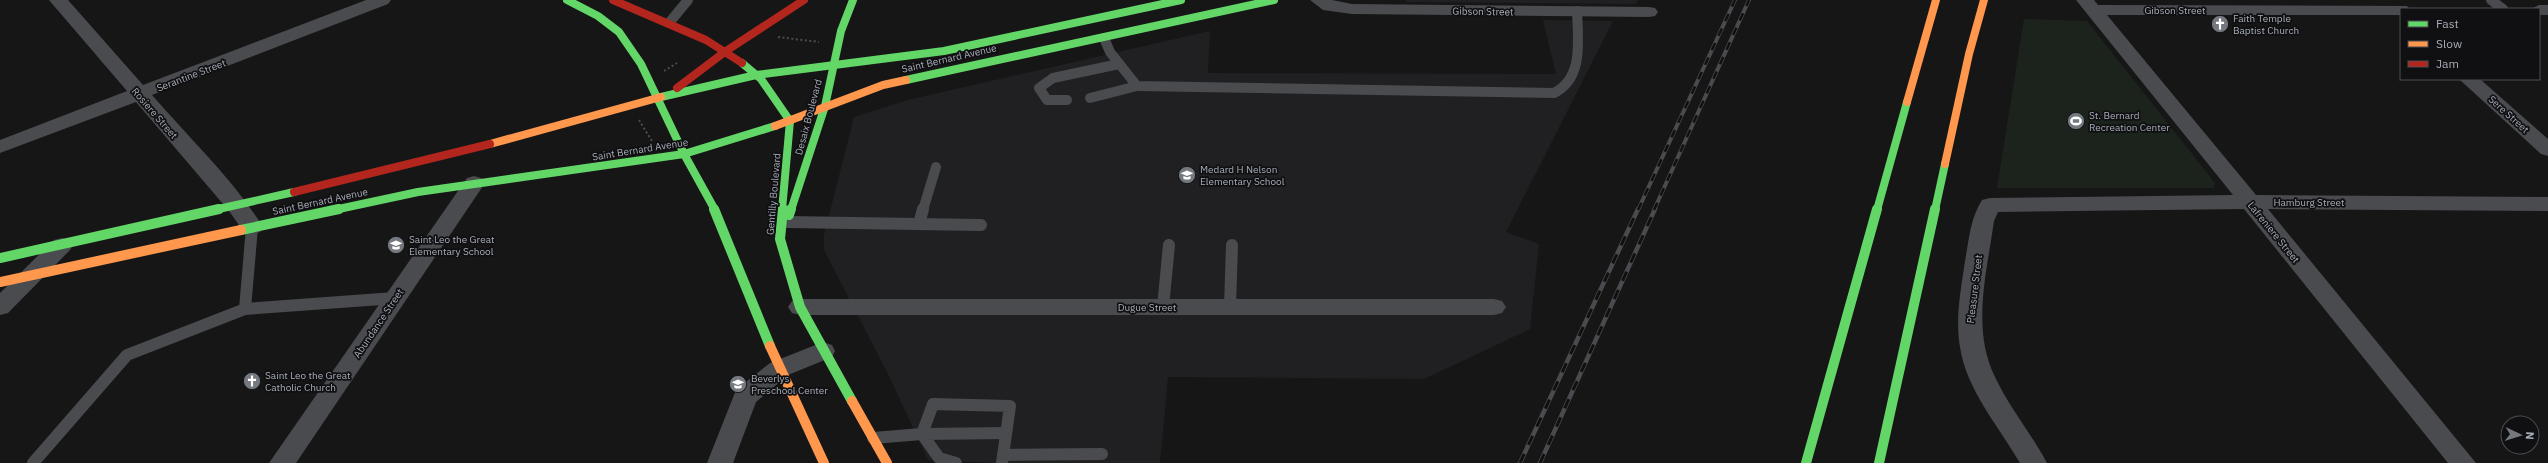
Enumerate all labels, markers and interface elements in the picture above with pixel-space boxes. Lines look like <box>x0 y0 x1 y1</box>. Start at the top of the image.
street label: Gibson Street <box>1452 4 1514 19</box>
street label: Gibson Street <box>2144 4 2206 17</box>
legend <box>2400 8 2540 80</box>
place label: Faith Temple Baptist Church <box>2233 12 2299 37</box>
church icon: Faith Temple Baptist Church <box>2210 14 2230 34</box>
text: Fast <box>2436 16 2459 31</box>
text: Slow <box>2436 36 2462 51</box>
street label: Saint Bernard Avenue <box>900 41 998 76</box>
street label: Serantine Street <box>155 56 228 95</box>
text: Jam <box>2436 56 2459 71</box>
street label: Desaix Boulevard <box>792 78 825 156</box>
street label: Rosiere Street <box>129 85 181 142</box>
street label: Sere Street <box>2486 93 2532 136</box>
place label: St. Bernard Recreation Center <box>2089 109 2170 134</box>
sports icon: St. Bernard Recreation Center <box>2066 111 2086 131</box>
street label: Saint Bernard Avenue <box>591 135 690 164</box>
street label: Gentilly Boulevard <box>763 152 784 236</box>
place label: Medard H Nelson Elementary School <box>1200 163 1285 188</box>
school or university icon: Medard H Nelson Elementary School <box>1177 165 1197 185</box>
street label: Saint Bernard Avenue <box>271 185 369 218</box>
street label: Hamburg Street <box>2273 196 2345 209</box>
street label: Lafreniere Street <box>2245 199 2303 266</box>
place label: Saint Leo the Great Elementary School <box>409 233 495 258</box>
school or university icon: Saint Leo the Great Elementary School <box>386 235 406 255</box>
street label: Pleasure Street <box>1964 254 1985 324</box>
street label: Abundance Street <box>350 286 407 360</box>
street label: Dugue Street <box>1118 301 1177 314</box>
place label: Saint Leo the Great Catholic Church <box>265 369 351 394</box>
church icon: Saint Leo the Great Catholic Church <box>242 371 262 391</box>
place label: Beverlys Preschool Center <box>751 372 828 397</box>
school or university icon: Beverlys Preschool Center <box>728 374 748 394</box>
north arrow <box>2500 415 2540 455</box>
text: N <box>2523 431 2537 440</box>

